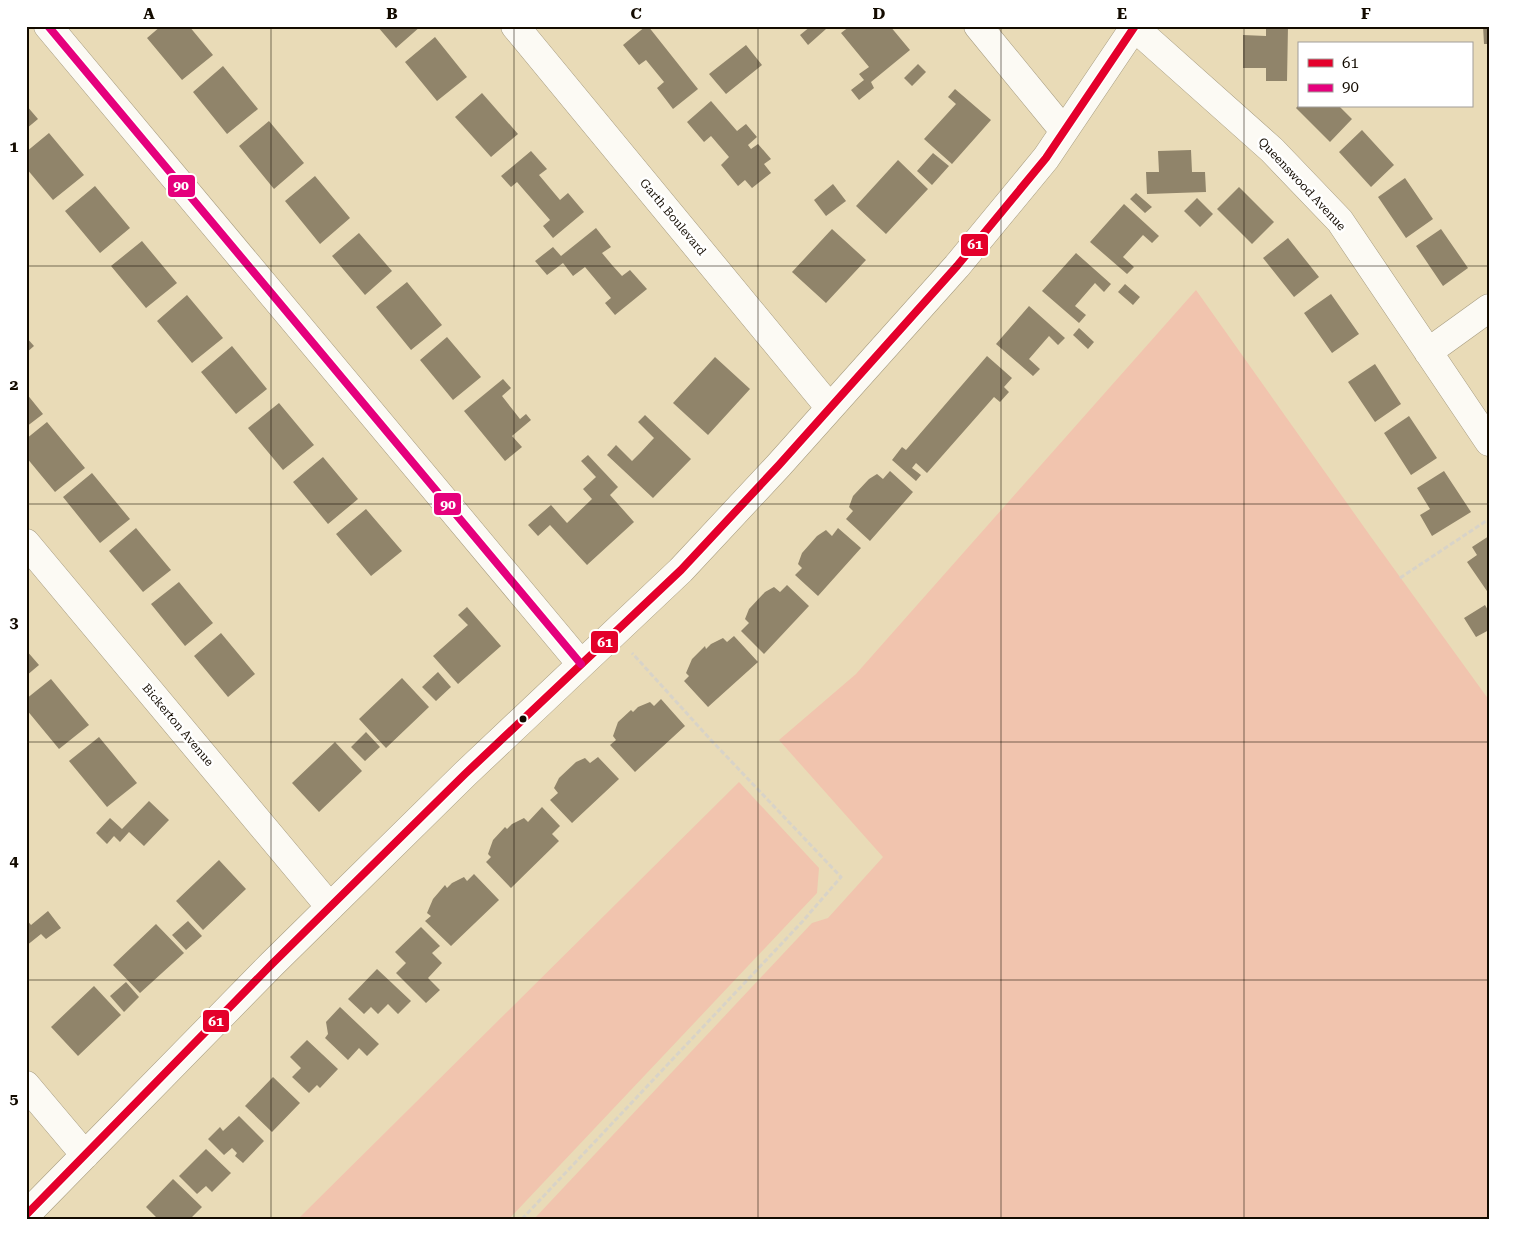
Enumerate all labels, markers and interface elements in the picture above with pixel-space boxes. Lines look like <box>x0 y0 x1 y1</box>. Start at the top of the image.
text: A <box>143 4 155 23</box>
text: B <box>386 4 398 23</box>
text: C <box>630 4 642 23</box>
text: D <box>873 4 886 23</box>
text: E <box>1117 4 1127 23</box>
text: F <box>1361 4 1371 23</box>
legend <box>1298 42 1472 108</box>
text: 61 <box>1342 54 1359 72</box>
text: 90 <box>1342 78 1359 96</box>
street label: Queenswood Avenue <box>1255 135 1349 234</box>
text: 1 <box>10 137 19 156</box>
line badge: 90 <box>167 174 196 198</box>
street label: Garth Boulevard <box>637 176 709 258</box>
text: 90 <box>173 177 189 193</box>
line badge: 61 <box>960 233 989 257</box>
text: 61 <box>967 236 983 252</box>
text: 2 <box>10 375 19 394</box>
line badge: 90 <box>433 492 462 516</box>
text: 90 <box>440 496 456 512</box>
text: 3 <box>10 613 19 632</box>
line badge: 61 <box>590 630 619 654</box>
text: 61 <box>597 634 613 650</box>
street label: Bickerton Avenue <box>140 681 217 769</box>
unlabelled marker <box>518 714 528 724</box>
text: 4 <box>10 851 19 870</box>
line badge: 61 <box>202 1009 230 1033</box>
text: 61 <box>208 1013 224 1029</box>
text: 5 <box>10 1089 19 1108</box>

